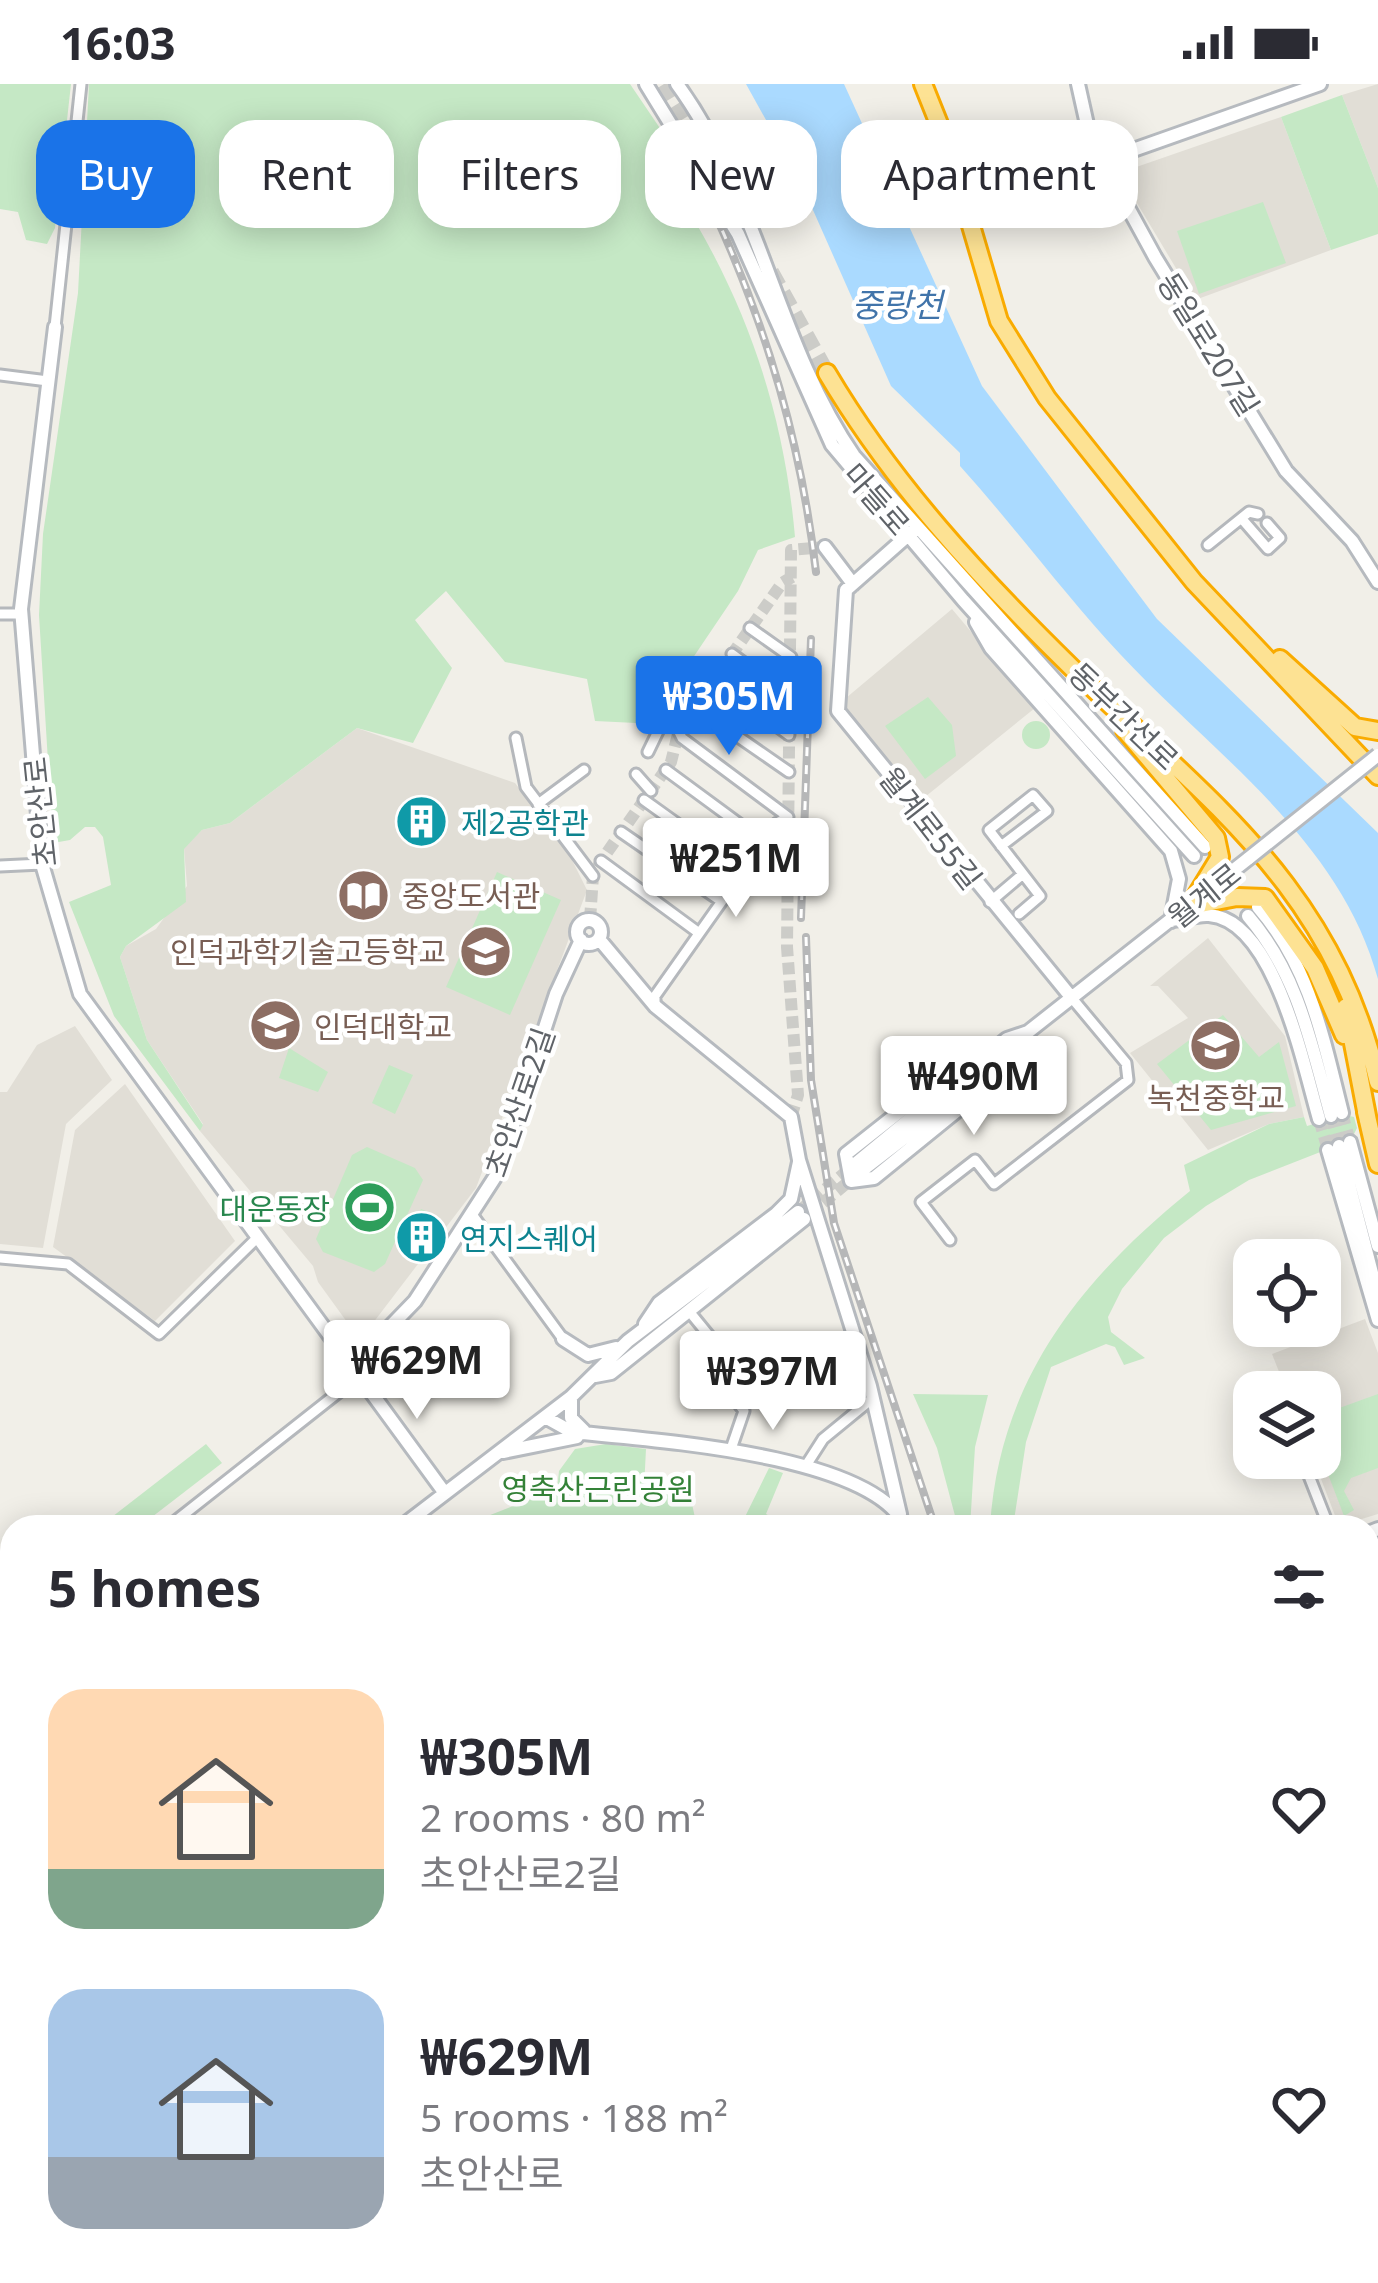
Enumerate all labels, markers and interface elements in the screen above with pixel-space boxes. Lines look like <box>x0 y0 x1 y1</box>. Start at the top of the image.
text: 16:03 <box>60 12 176 73</box>
chip: Buy <box>36 120 195 228</box>
chip: Rent <box>219 120 394 228</box>
chip: Filters <box>418 120 621 228</box>
chip: New <box>645 120 817 228</box>
chip: Apartment <box>841 120 1138 228</box>
street label: 동일로207길 <box>1149 264 1269 424</box>
water label: 중랑천 <box>851 282 946 327</box>
street label: 마들로 <box>834 454 920 544</box>
street label: 동부간선로 <box>1060 653 1188 779</box>
pin: ₩305M <box>645 656 813 758</box>
text: ₩305M <box>663 668 795 721</box>
street label: 초안산로 <box>14 755 66 869</box>
street label: 월계로55길 <box>870 758 992 898</box>
building icon: 제2공학관 <box>394 794 450 850</box>
place label: 제2공학관 <box>461 802 589 843</box>
pin: ₩251M <box>652 818 820 920</box>
text: ₩251M <box>670 830 802 883</box>
street label: 월계로 <box>1159 853 1249 937</box>
library icon: 중앙도서관 <box>335 867 391 923</box>
place label: 중앙도서관 <box>402 875 540 916</box>
school or university icon: 인덕과학기술고등학교 <box>457 923 513 979</box>
place label: 인덕과학기술고등학교 <box>170 931 446 972</box>
school or university icon: 인덕대학교 <box>247 998 303 1054</box>
place label: 인덕대학교 <box>314 1006 452 1047</box>
school or university icon: 녹천중학교 <box>1188 1017 1244 1073</box>
street label: 초안산로2길 <box>474 1022 564 1182</box>
pin: ₩490M <box>890 1036 1058 1138</box>
text: ₩490M <box>908 1048 1040 1101</box>
place label: 녹천중학교 <box>1147 1077 1285 1118</box>
sports icon: 대운동장 <box>341 1180 397 1236</box>
place label: 대운동장 <box>220 1188 330 1229</box>
building icon: 연지스퀘어 <box>393 1210 449 1266</box>
place label: 연지스퀘어 <box>460 1218 598 1259</box>
map controls <box>1233 1239 1341 1479</box>
button: locate <box>1233 1239 1341 1347</box>
pin: ₩629M <box>333 1320 501 1422</box>
pin: ₩397M <box>689 1331 857 1433</box>
text: ₩629M <box>351 1332 483 1385</box>
text: ₩397M <box>707 1343 839 1396</box>
button: layers <box>1233 1371 1341 1479</box>
park label: 영축산근린공원 <box>501 1468 695 1509</box>
text: 5 homes <box>48 1552 261 1622</box>
icon: filters <box>1266 1554 1332 1620</box>
text: ₩305M <box>420 1720 593 1790</box>
icon: home <box>144 1737 288 1881</box>
icon: heart <box>1266 1776 1332 1842</box>
text: 2 rooms · 80 m² <box>420 1790 706 1843</box>
text: 초안산로2길 <box>420 1846 622 1899</box>
text: ₩629M <box>420 2020 593 2090</box>
icon: home <box>144 2037 288 2181</box>
icon: heart <box>1266 2076 1332 2142</box>
text: 5 rooms · 188 m² <box>420 2090 728 2143</box>
text: 초안산로 <box>420 2146 564 2199</box>

